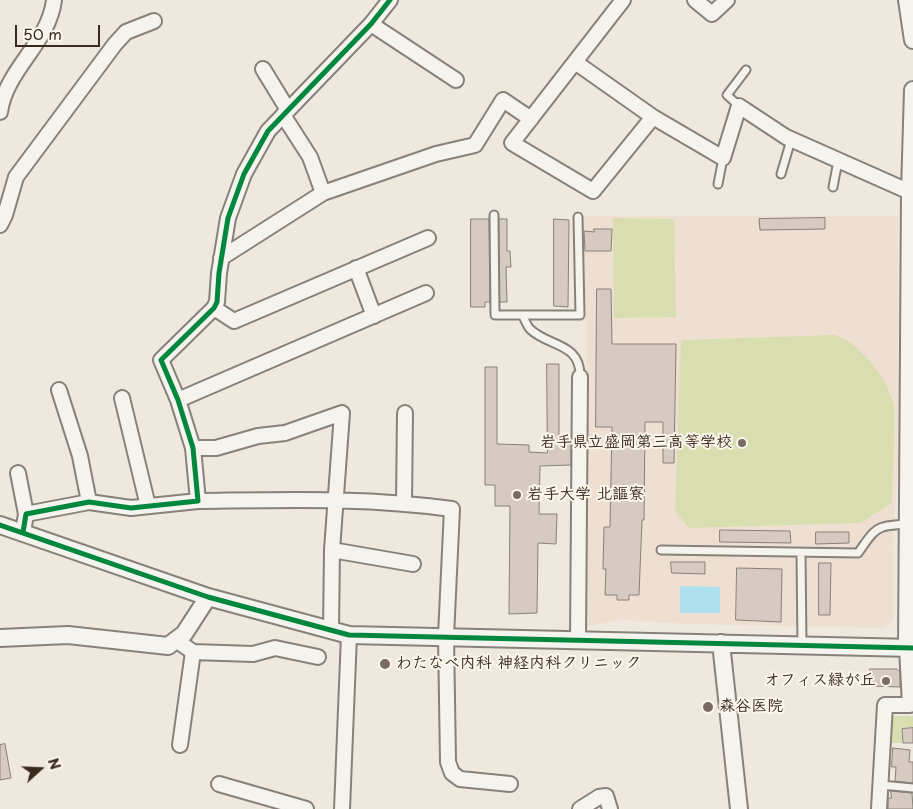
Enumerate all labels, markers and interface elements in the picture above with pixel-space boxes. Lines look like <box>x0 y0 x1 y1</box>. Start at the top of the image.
scale bar <box>18 15 102 47</box>
text: 50 m <box>23 22 62 45</box>
place label: 岩手県立盛岡第三高等学校 <box>540 433 732 453</box>
marker: 岩手県立盛岡第三高等学校 <box>736 437 748 449</box>
place label: 岩手大学 北謳寮 <box>527 485 644 505</box>
marker: 岩手大学 北謳寮 <box>511 489 523 501</box>
place label: わたなべ内科 神経内科クリニック <box>396 654 641 674</box>
marker: わたなべ内科 神経内科クリニック <box>378 657 392 671</box>
place label: オフィス緑が丘 <box>764 671 876 691</box>
marker: オフィス緑が丘 <box>880 675 892 687</box>
place label: 森谷医院 <box>719 697 783 717</box>
marker: 森谷医院 <box>701 700 715 714</box>
north arrow <box>15 744 65 794</box>
text: N <box>43 755 66 773</box>

